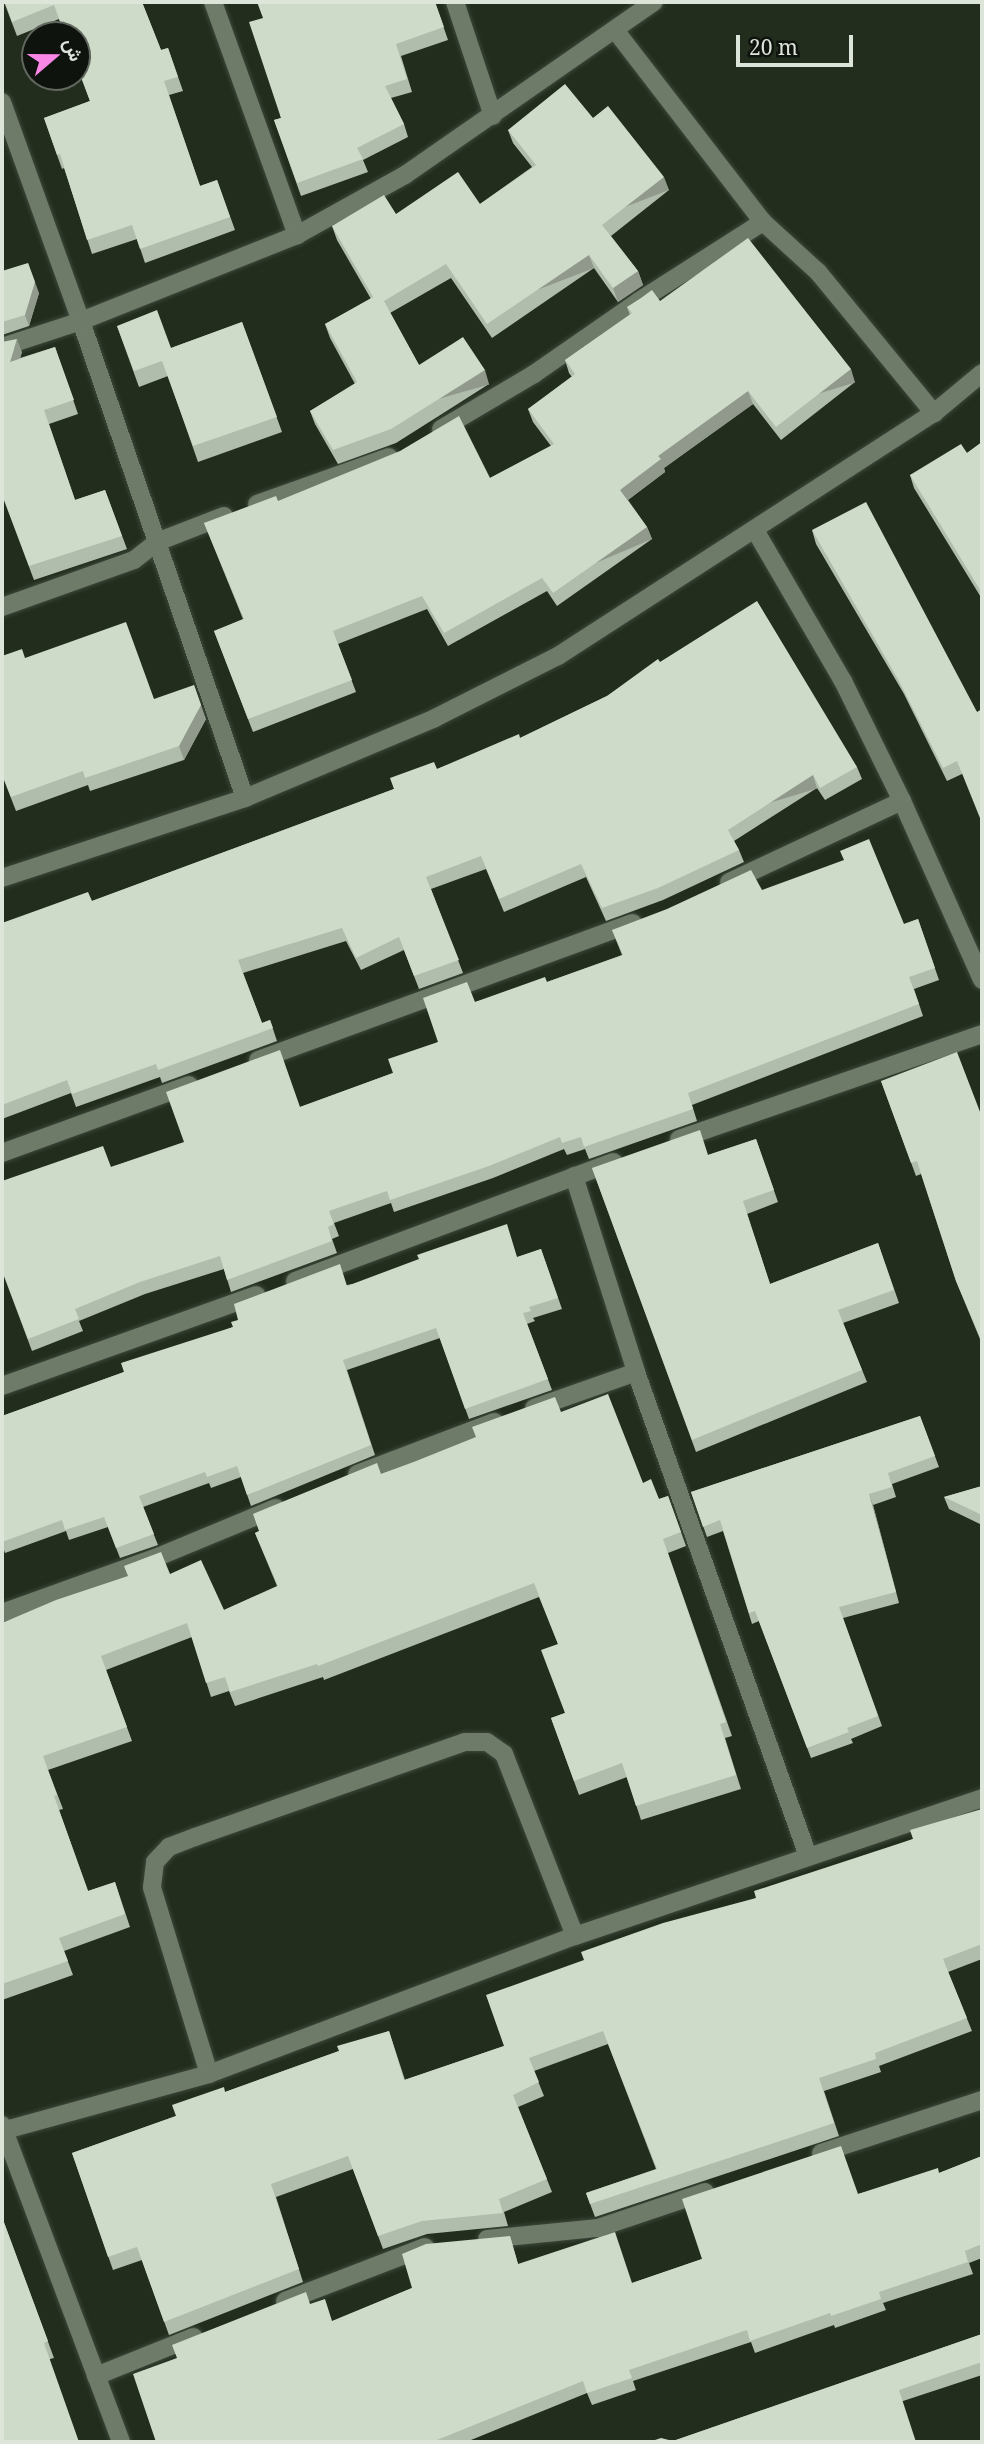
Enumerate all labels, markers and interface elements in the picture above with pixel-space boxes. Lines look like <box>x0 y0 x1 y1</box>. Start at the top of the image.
north arrow <box>21 21 91 91</box>
scale bar <box>739 21 856 65</box>
text: 20 m <box>749 33 798 61</box>
text: ش <box>58 34 90 65</box>

